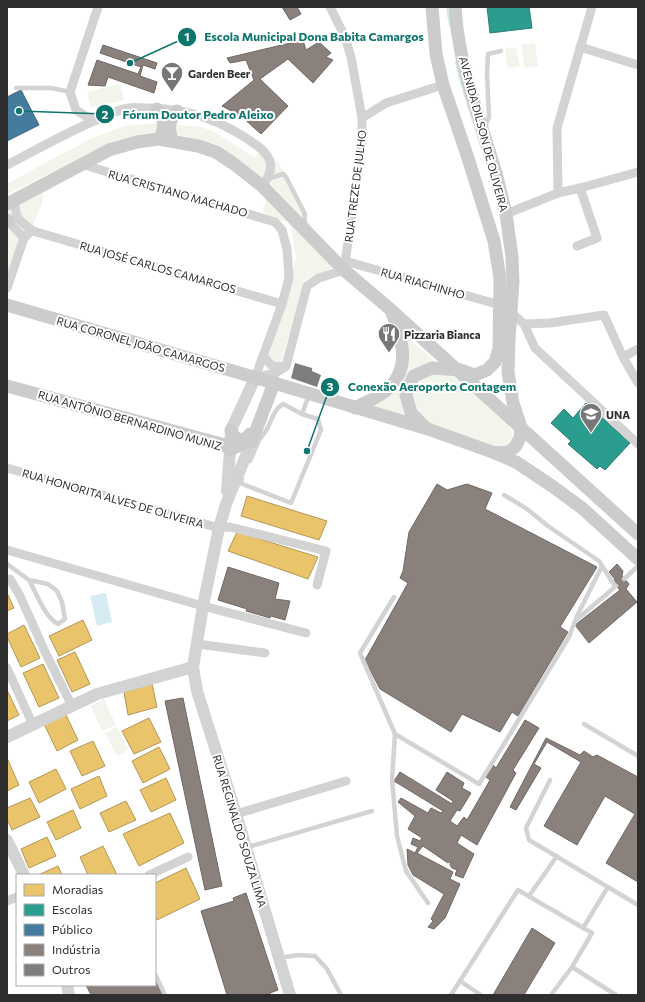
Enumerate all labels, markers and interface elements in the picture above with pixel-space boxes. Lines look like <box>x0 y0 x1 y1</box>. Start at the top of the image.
callout: Escola Municipal Dona Babita Camargos <box>177 25 432 49</box>
text: 1 <box>184 29 190 43</box>
text: Escola Municipal Dona Babita Camargos <box>204 29 424 43</box>
street label: AVENIDA DILSON DE OLIVEIRA <box>457 55 511 213</box>
bar icon: Garden Beer <box>159 60 185 93</box>
place label: Garden Beer <box>188 67 251 80</box>
callout: Fórum Doutor Pedro Aleixo <box>95 102 282 126</box>
text: 2 <box>102 107 109 121</box>
text: Fórum Doutor Pedro Aleixo <box>122 107 274 121</box>
street label: RUA TREZE DE JULHO <box>342 129 369 243</box>
street label: RUA CRISTIANO MACHADO <box>107 167 249 219</box>
street label: RUA JOSÉ CARLOS CAMARGOS <box>78 237 238 297</box>
street label: RUA RIACHINHO <box>380 265 466 301</box>
street label: RUA CORONEL JOÃO CAMARGOS <box>55 314 227 375</box>
restaurant icon: Pizzaria Bianca <box>376 321 402 354</box>
place label: Pizzaria Bianca <box>404 328 481 341</box>
callout: Conexão Aeroporto Contagem <box>320 375 524 399</box>
text: 3 <box>327 379 334 393</box>
text: Conexão Aeroporto Contagem <box>348 379 516 393</box>
street label: RUA ANTÔNIO BERNARDINO MUNIZ <box>37 387 224 453</box>
school or university icon: UNA <box>578 401 604 434</box>
place label: UNA <box>606 408 630 421</box>
street label: RUA HONORITA ALVES DE OLIVEIRA <box>21 466 206 530</box>
street label: RUA REGINALDO SOUZA LIMA <box>211 753 270 909</box>
legend <box>16 874 156 986</box>
text: Moradias <box>52 882 103 896</box>
text: Escolas <box>52 902 92 916</box>
text: Público <box>52 922 93 936</box>
text: Indústria <box>52 942 100 956</box>
text: Outros <box>52 962 91 976</box>

